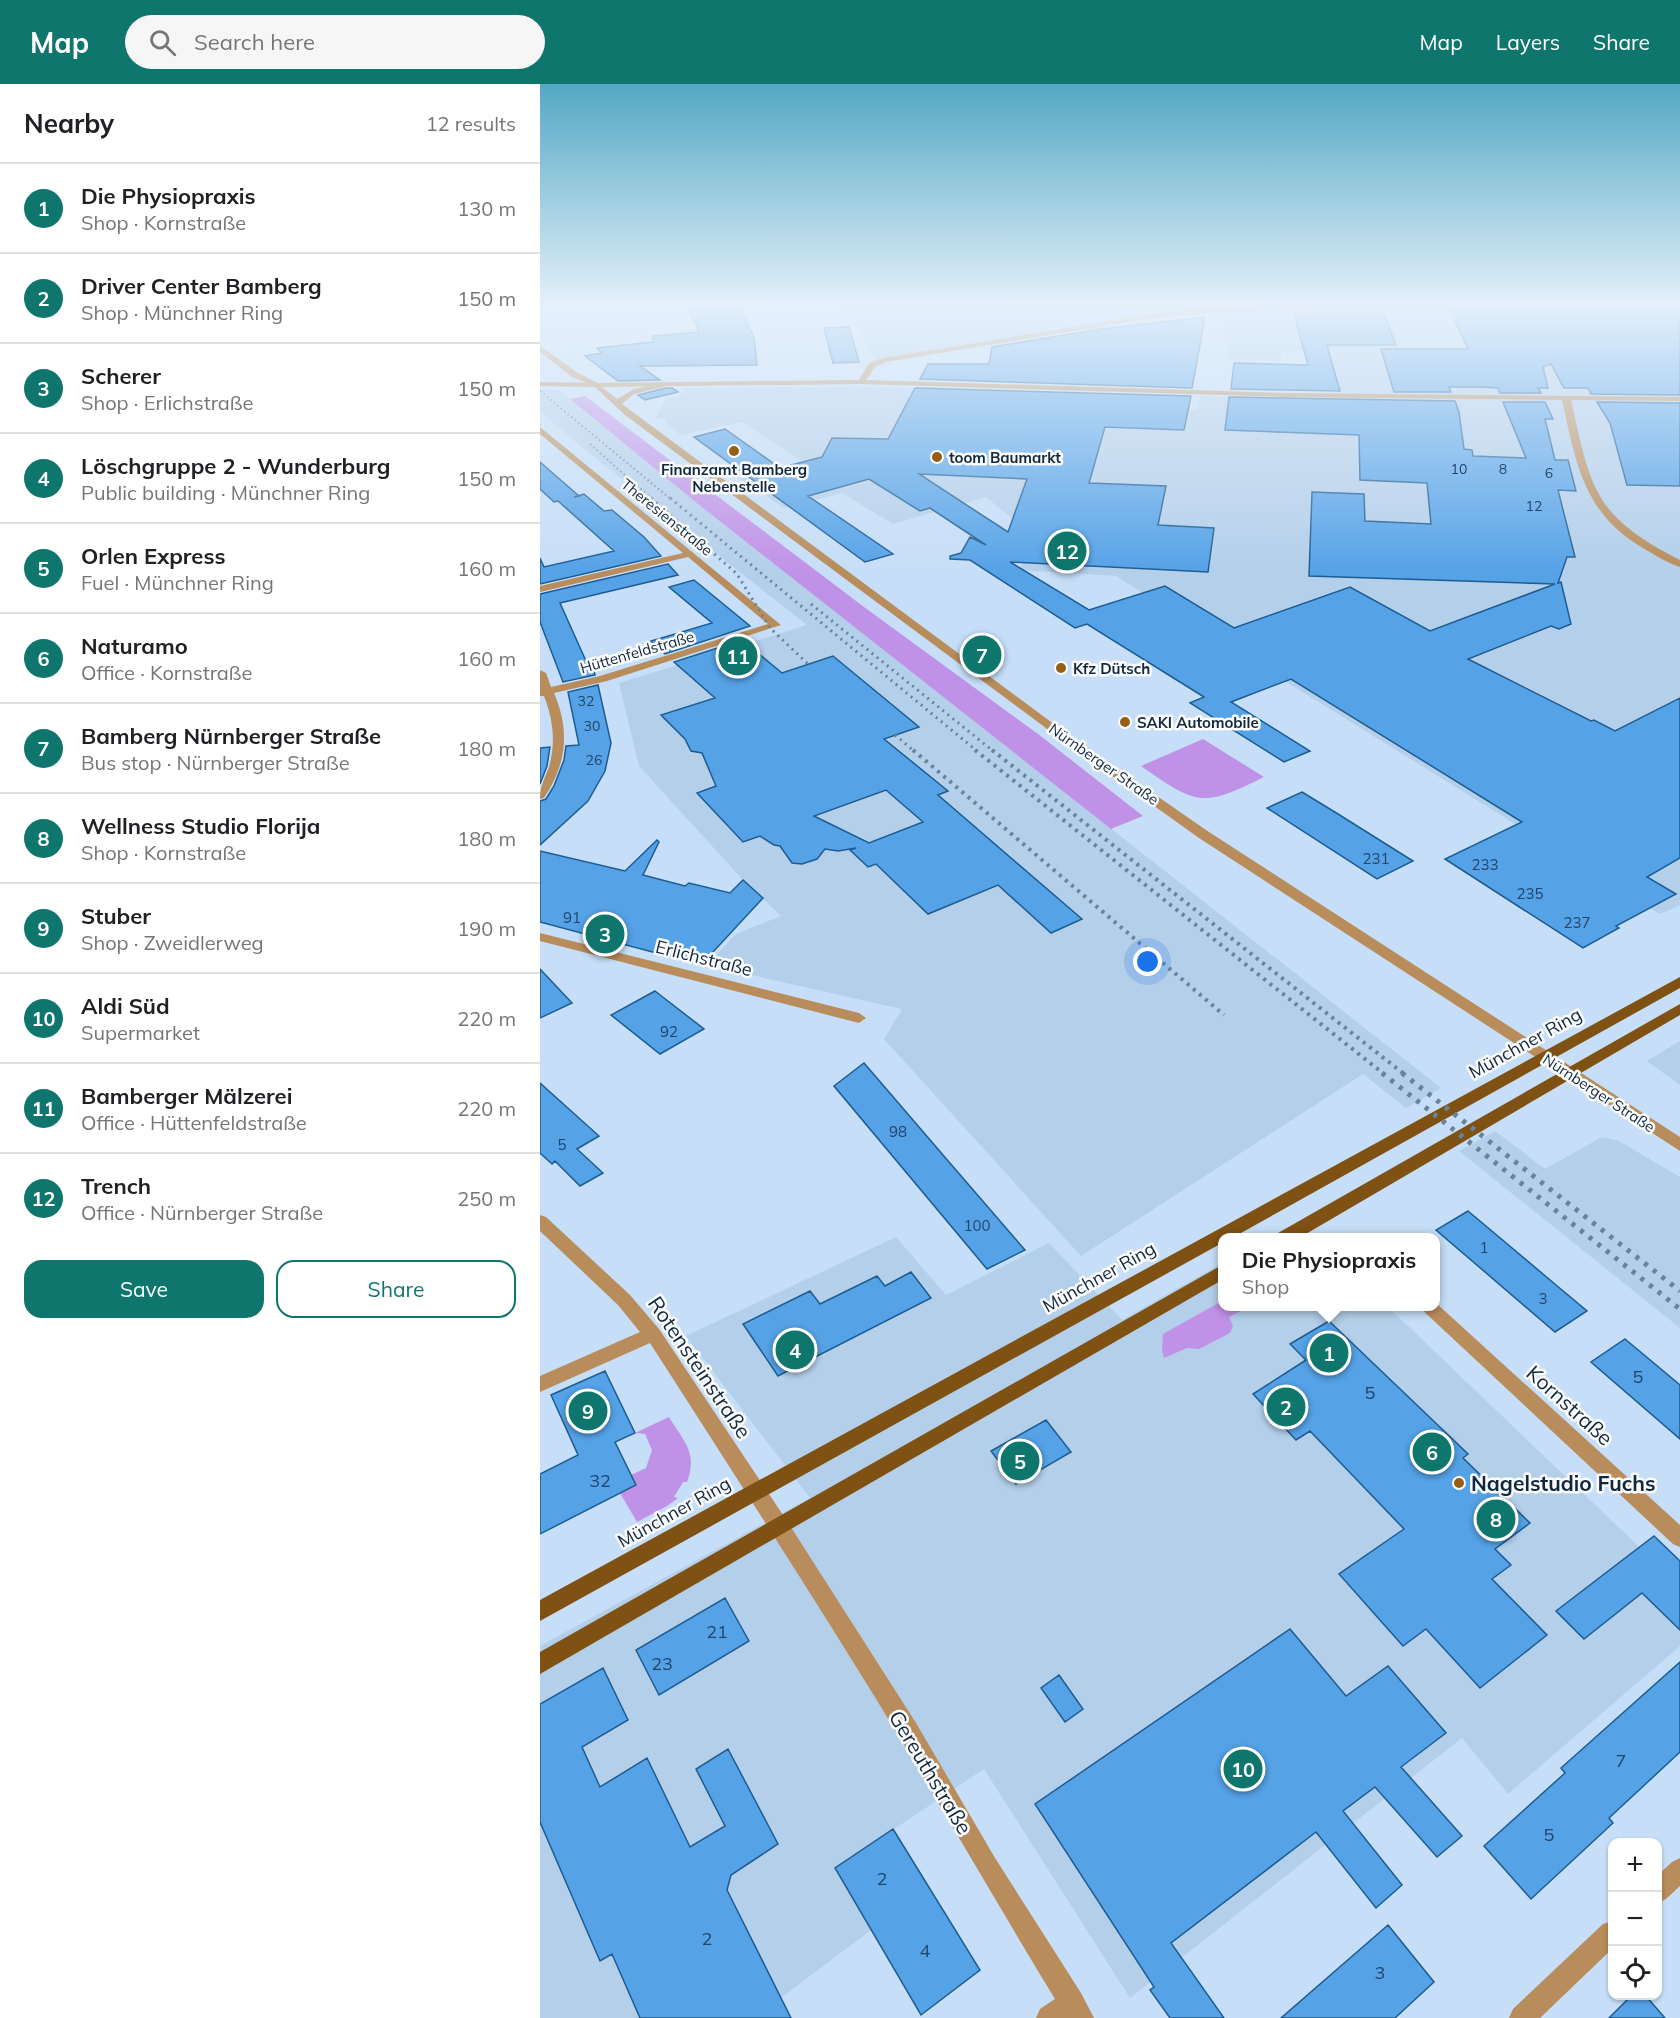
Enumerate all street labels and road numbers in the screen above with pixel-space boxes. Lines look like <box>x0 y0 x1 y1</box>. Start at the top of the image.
street label: Theresienstraße <box>617 474 717 560</box>
street label: Hüttenfeldstraße <box>578 627 696 677</box>
street label: Nürnberger Straße <box>1045 719 1163 809</box>
street label: Erlichstraße <box>653 935 755 981</box>
street label: Münchner Ring <box>1465 1003 1585 1083</box>
street label: Nürnberger Straße <box>1539 1050 1659 1136</box>
street label: Münchner Ring <box>1039 1237 1159 1317</box>
street label: Rotensteinstraße <box>643 1291 757 1443</box>
street label: Kornstraße <box>1521 1359 1619 1451</box>
street label: Münchner Ring <box>614 1472 734 1552</box>
street label: Gereuthstraße <box>884 1705 978 1839</box>

